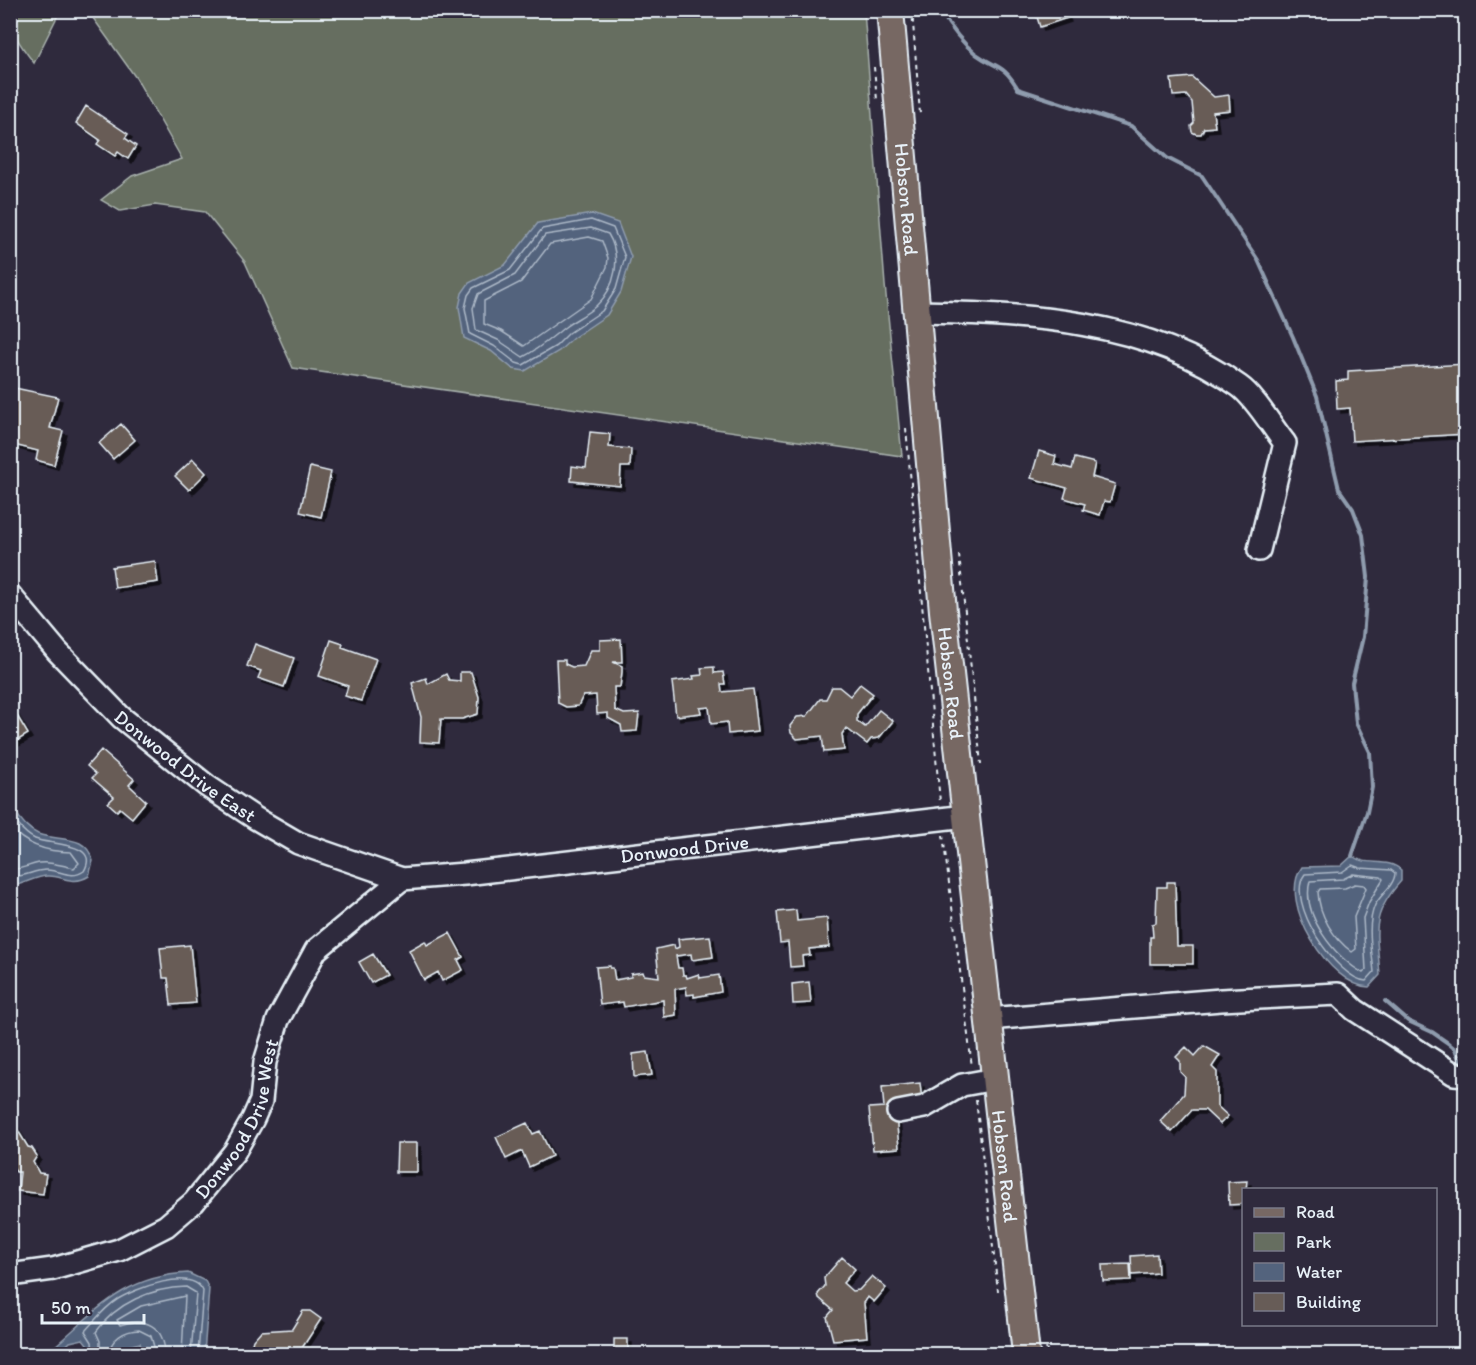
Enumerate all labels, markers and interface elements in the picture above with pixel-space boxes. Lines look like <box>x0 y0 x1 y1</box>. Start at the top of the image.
street label: Hobson Road <box>890 142 924 257</box>
street label: Hobson Road <box>933 626 969 741</box>
street label: Donwood Drive East <box>110 705 261 827</box>
street label: Donwood Drive <box>619 829 750 868</box>
street label: Donwood Drive West <box>189 1036 283 1203</box>
street label: Hobson Road <box>987 1109 1023 1224</box>
legend <box>1242 1188 1437 1326</box>
text: Road <box>1296 1201 1335 1223</box>
text: Park <box>1296 1231 1331 1253</box>
text: Water <box>1296 1261 1342 1283</box>
scale bar <box>42 1287 144 1325</box>
text: Building <box>1296 1291 1362 1313</box>
text: 50 m <box>51 1297 91 1319</box>

